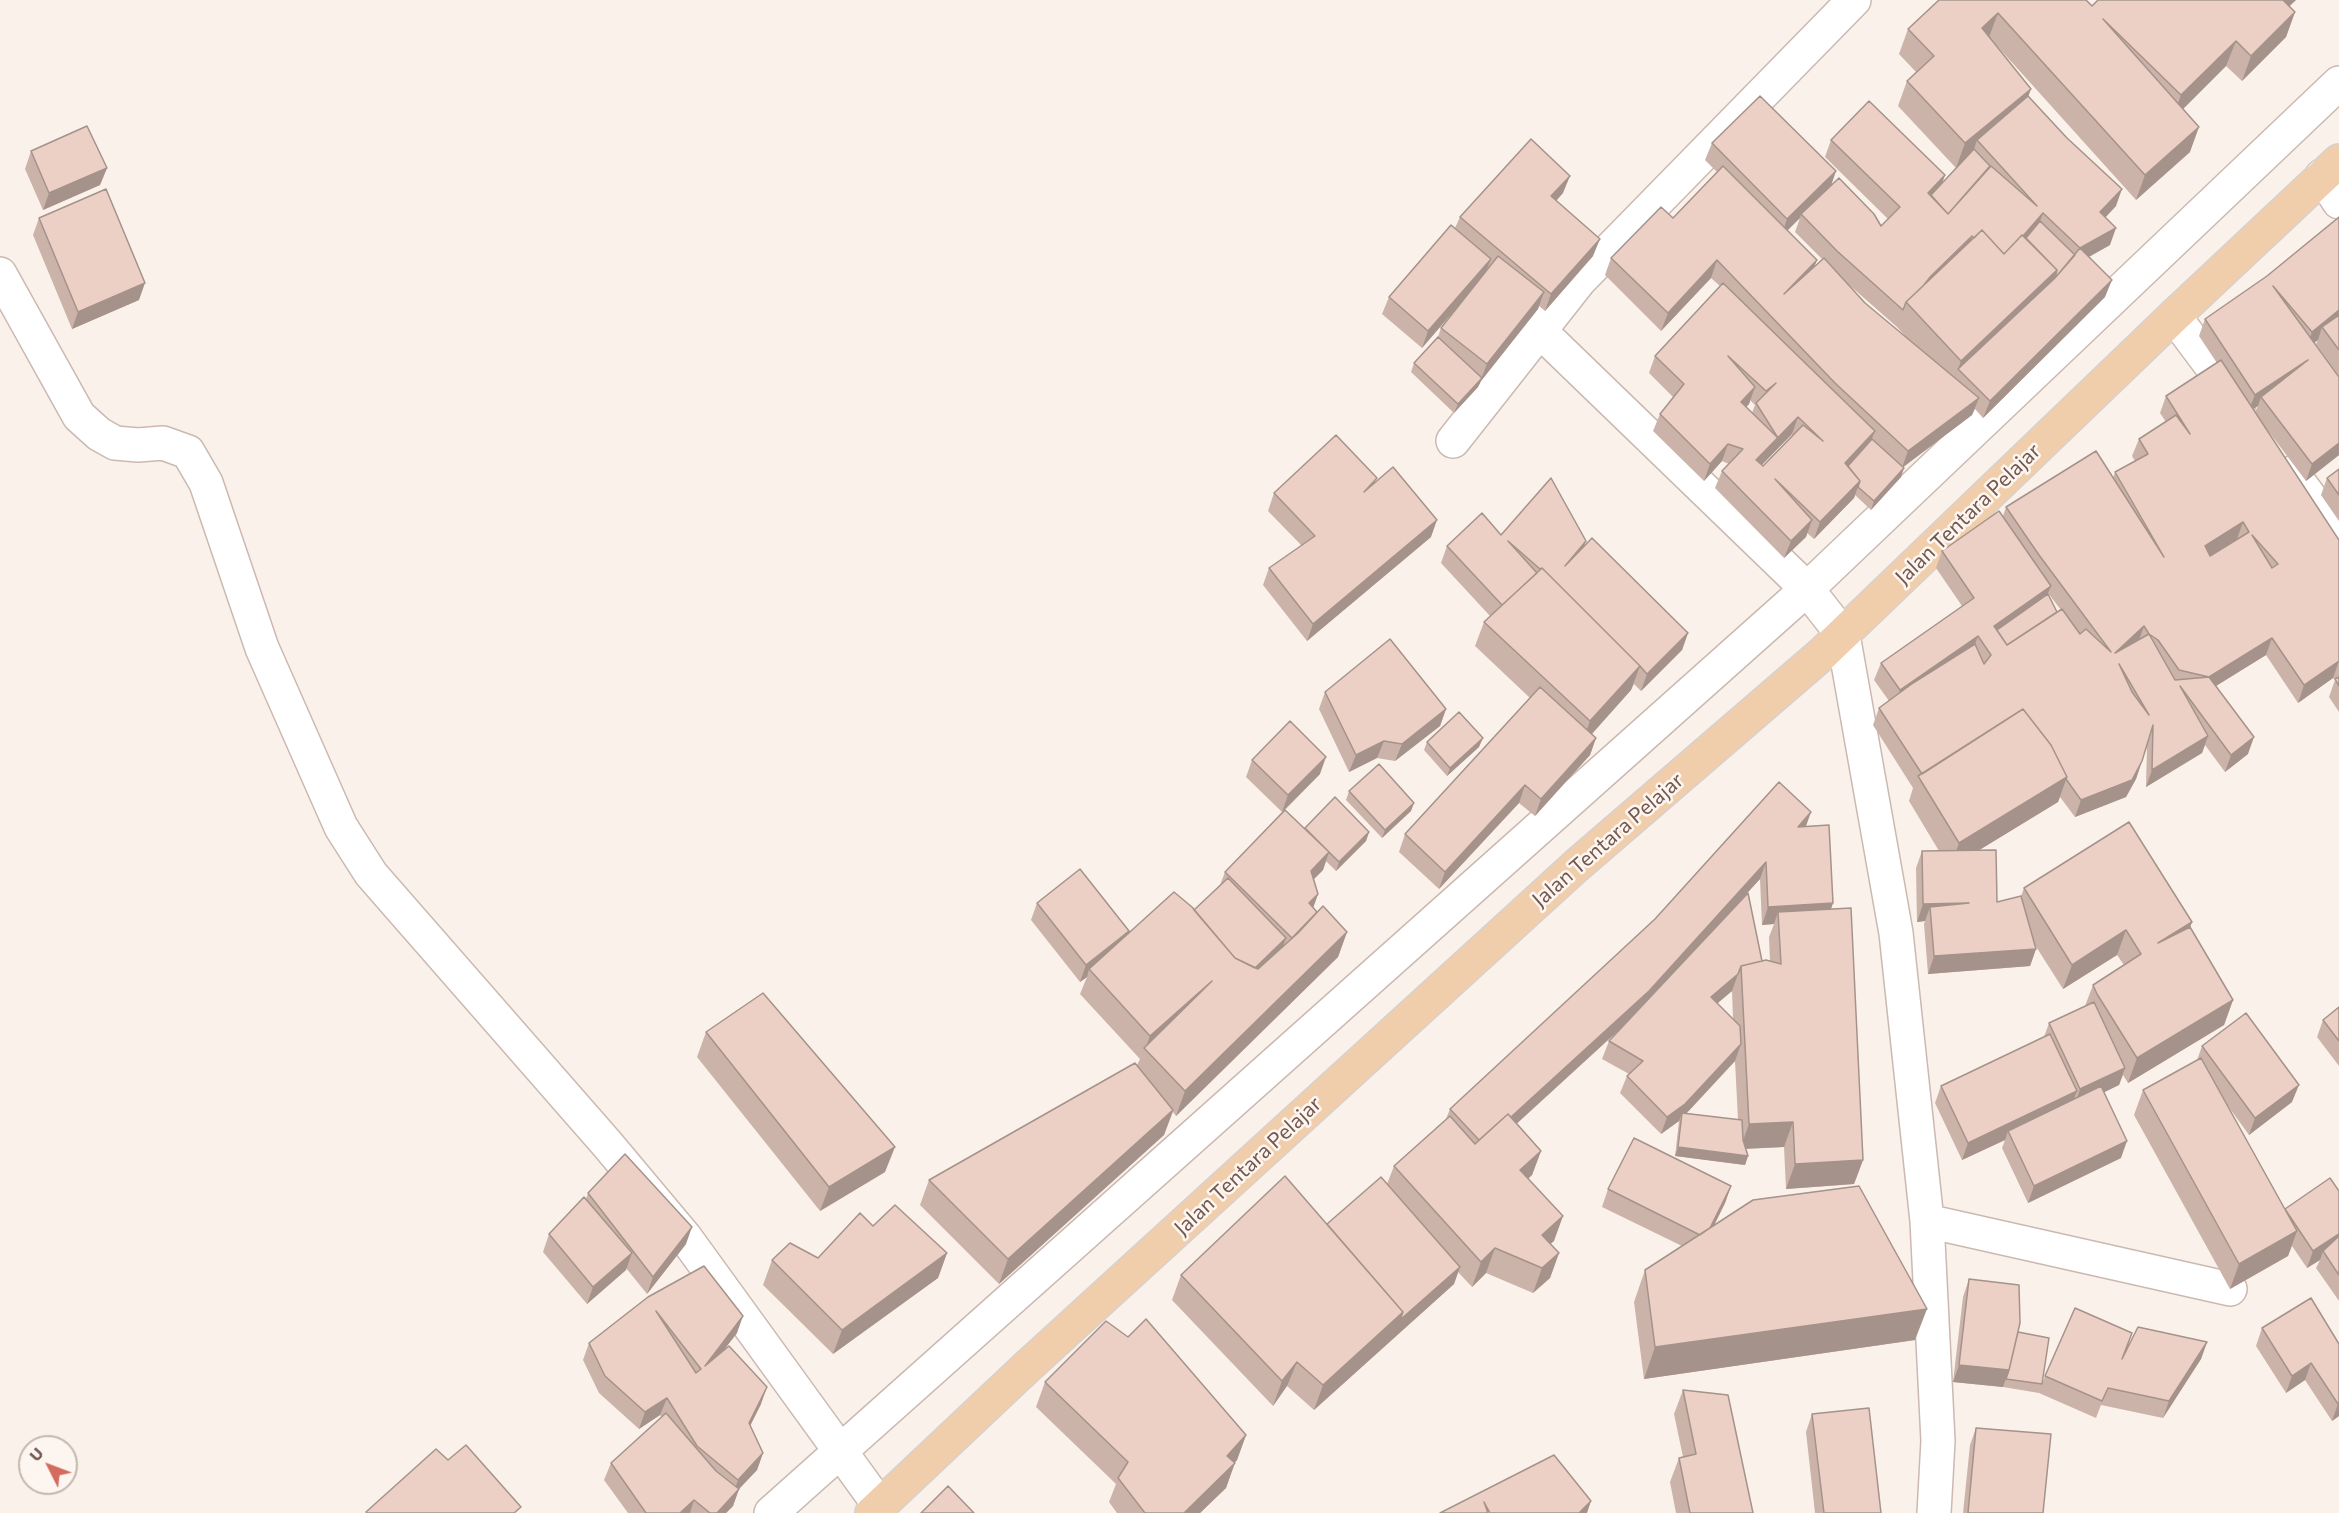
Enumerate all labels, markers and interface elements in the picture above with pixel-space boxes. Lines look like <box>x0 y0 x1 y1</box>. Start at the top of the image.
street label: Jalan Tentara Pelajar <box>1890 438 2046 590</box>
street label: Jalan Tentara Pelajar <box>1527 767 1689 913</box>
street label: Jalan Tentara Pelajar <box>1169 1091 1327 1241</box>
north arrow <box>18 1435 78 1495</box>
text: U <box>25 1443 47 1465</box>

